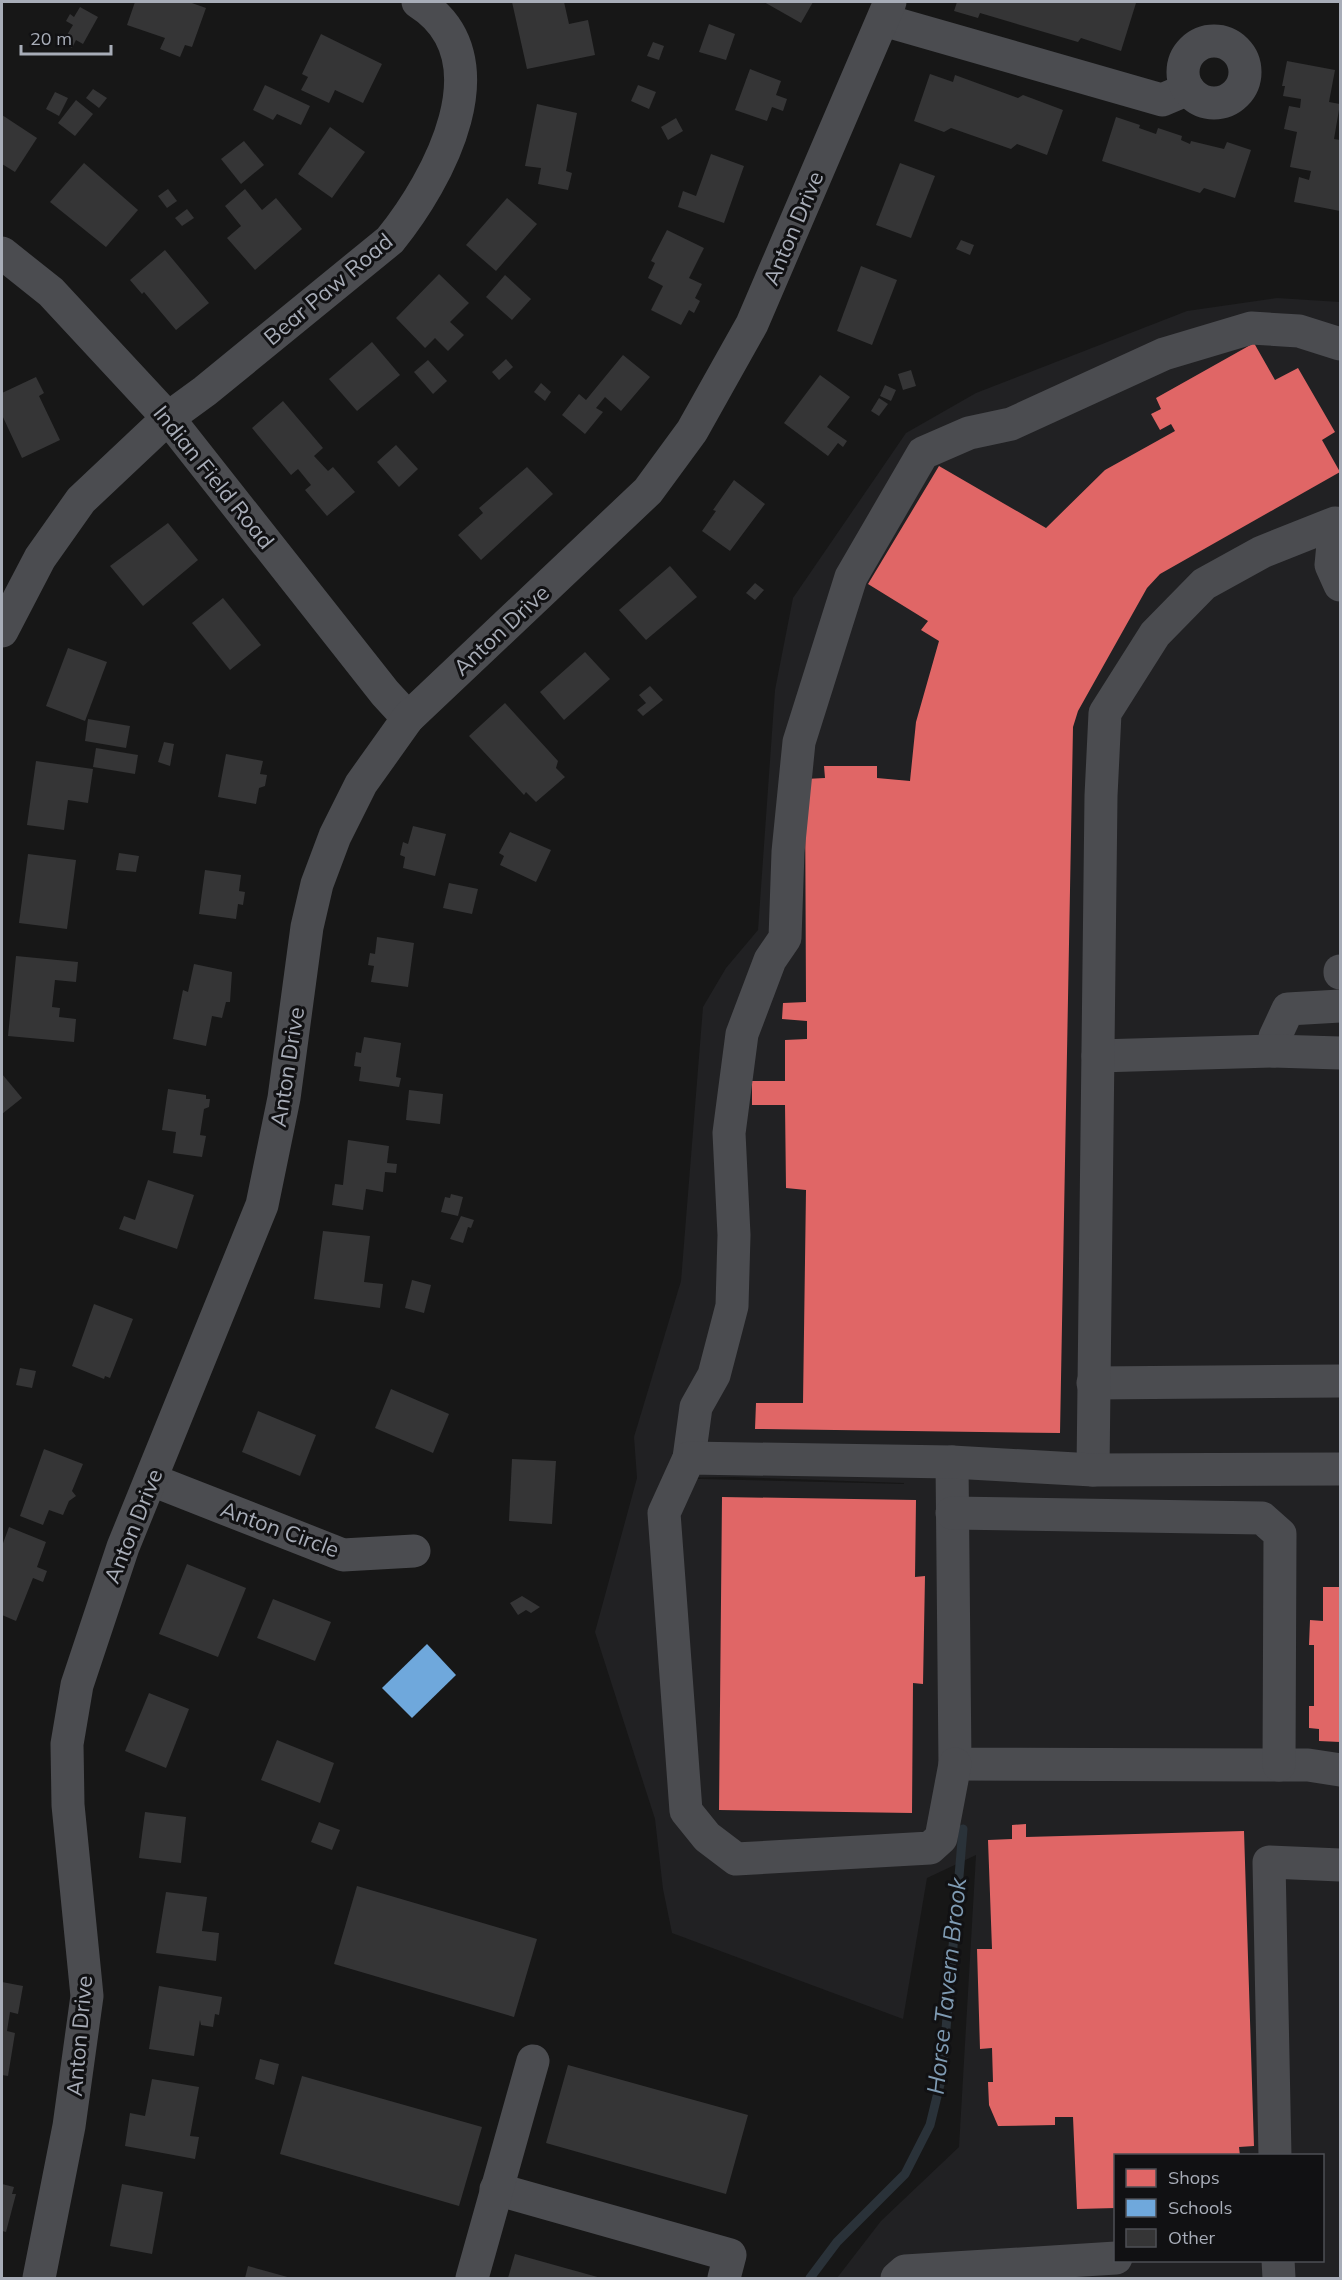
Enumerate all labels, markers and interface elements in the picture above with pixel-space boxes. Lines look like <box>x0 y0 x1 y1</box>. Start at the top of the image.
scale bar <box>21 18 111 56</box>
text: 20 m <box>30 27 72 50</box>
street label: Anton Drive <box>756 167 830 289</box>
street label: Bear Paw Road <box>258 227 398 351</box>
street label: Indian Field Road <box>148 400 280 554</box>
street label: Anton Drive <box>447 579 555 681</box>
street label: Anton Drive <box>264 1005 310 1129</box>
street label: Anton Drive <box>97 1465 169 1587</box>
street label: Anton Circle <box>217 1495 343 1563</box>
water label: Horse Tavern Brook <box>920 1875 972 2096</box>
street label: Anton Drive <box>60 1975 98 2097</box>
legend <box>1114 2154 1324 2262</box>
text: Shops <box>1168 2166 1220 2189</box>
text: Schools <box>1168 2196 1233 2219</box>
text: Other <box>1168 2226 1216 2249</box>

